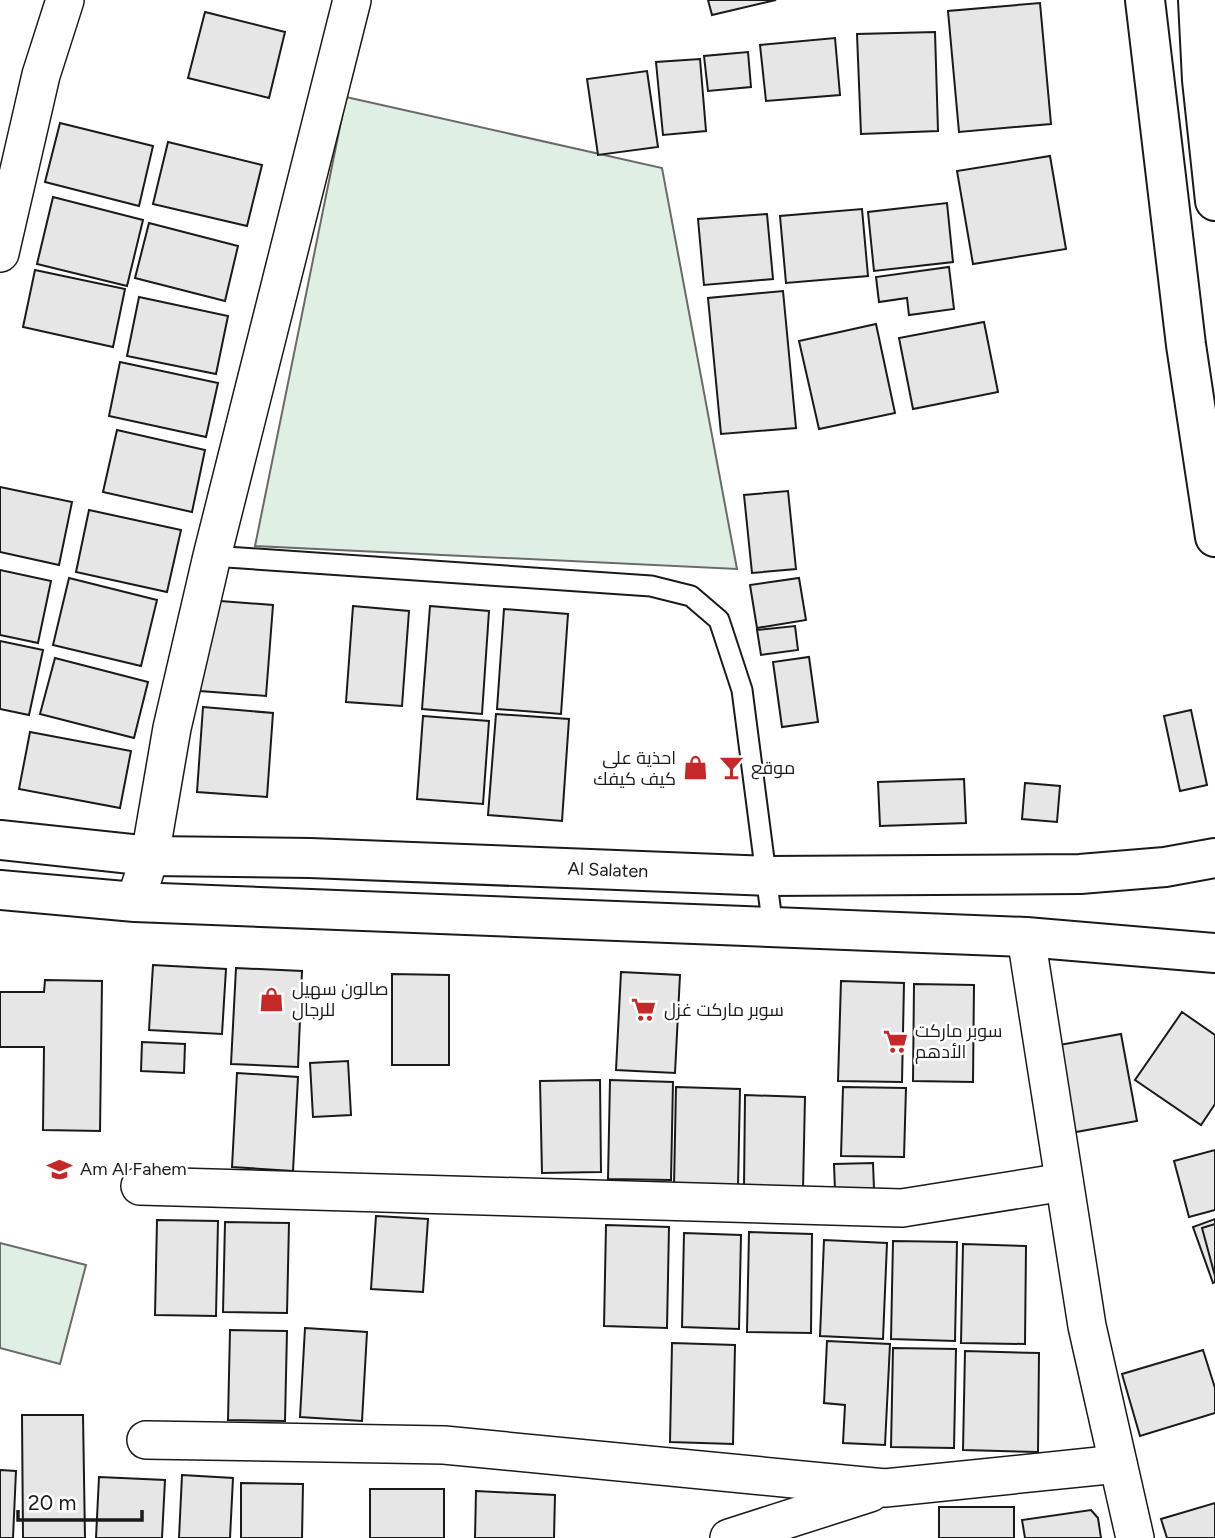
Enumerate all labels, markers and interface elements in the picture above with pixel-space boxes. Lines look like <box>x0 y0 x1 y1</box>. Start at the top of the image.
place label: احذية على كيف كيفك <box>593 747 676 790</box>
shop icon: احذية على كيف كيفك <box>682 754 710 782</box>
bar icon: موقع <box>717 754 745 782</box>
place label: موقع <box>751 757 795 780</box>
street label: Al Salaten <box>567 858 649 882</box>
place label: صالون سهيل للرجال <box>292 978 389 1021</box>
shop icon: صالون سهيل للرجال <box>258 985 286 1013</box>
supermarket icon: سوبر ماركت غزل <box>630 996 658 1024</box>
place label: سوبر ماركت غزل <box>664 999 784 1021</box>
place label: سوبر ماركت الأدهم <box>915 1020 1003 1064</box>
supermarket icon: سوبر ماركت الأدهم <box>881 1027 909 1055</box>
school or university icon: Am Al Fahem <box>46 1155 74 1183</box>
place label: Am Al Fahem <box>80 1158 187 1180</box>
scale bar <box>18 1478 142 1522</box>
text: 20 m <box>28 1490 76 1515</box>

